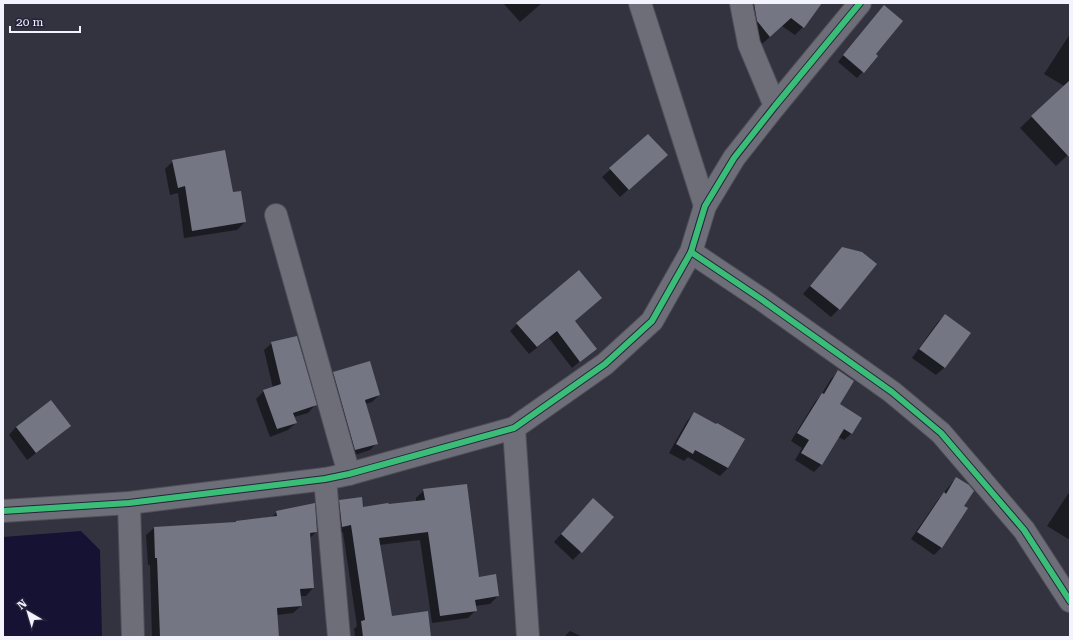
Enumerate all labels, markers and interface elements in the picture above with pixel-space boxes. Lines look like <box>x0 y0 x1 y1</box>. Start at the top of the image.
scale bar <box>10 8 80 34</box>
text: 20 m <box>16 15 43 29</box>
north arrow <box>8 592 48 632</box>
text: N <box>15 596 30 612</box>

